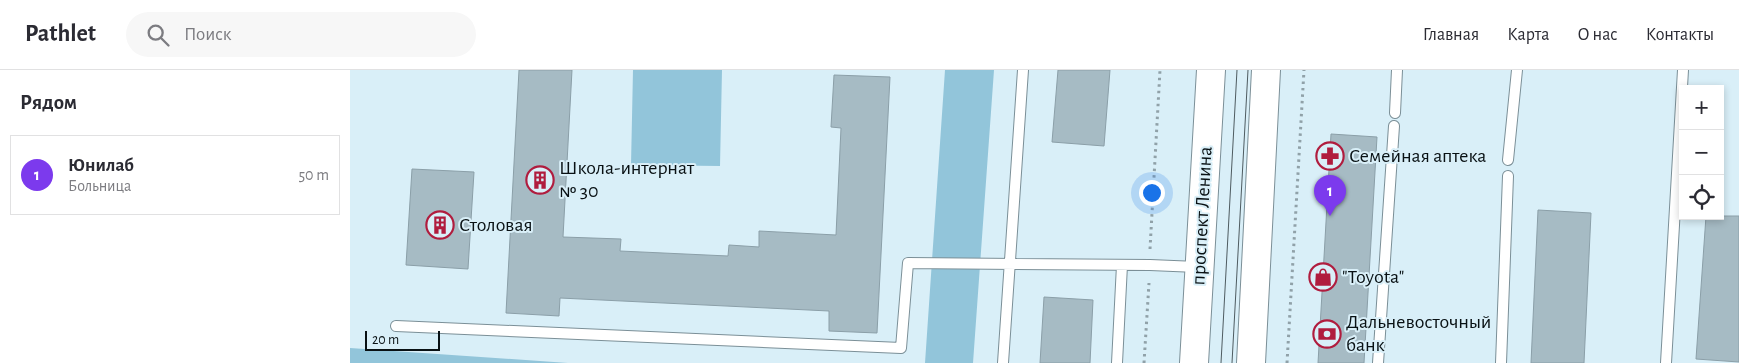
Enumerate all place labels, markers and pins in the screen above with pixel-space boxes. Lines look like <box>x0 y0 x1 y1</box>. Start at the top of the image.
pharmacy icon: Семейная аптека <box>1315 141 1345 171</box>
place label: Семейная аптека <box>1349 146 1486 166</box>
place label: Школа-интернат № 30 <box>559 158 695 201</box>
building icon: Школа-интернат № 30 <box>525 165 555 195</box>
pin: 1 <box>1314 175 1346 216</box>
building icon: Столовая <box>425 210 455 240</box>
place label: Столовая <box>459 215 533 235</box>
shop icon: "Toyota" <box>1308 262 1338 292</box>
place label: "Toyota" <box>1342 267 1404 287</box>
place label: Дальневосточный банк <box>1346 312 1491 355</box>
bank icon: Дальневосточный банк <box>1312 319 1342 349</box>

